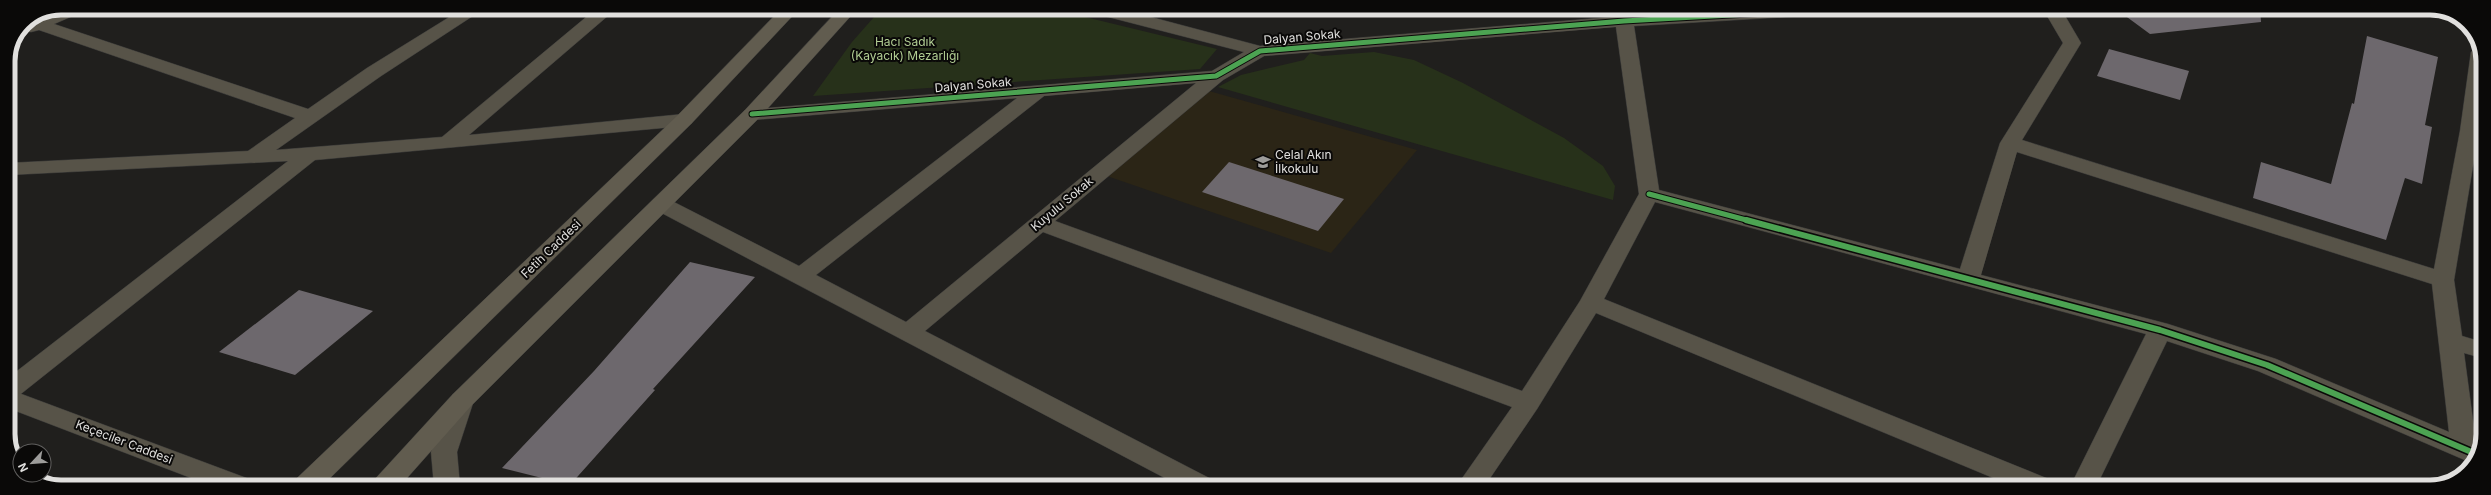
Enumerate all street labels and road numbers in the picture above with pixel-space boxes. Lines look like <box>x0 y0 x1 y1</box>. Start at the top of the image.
street label: Dalyan Sokak <box>1263 26 1341 47</box>
street label: Dalyan Sokak <box>934 74 1012 95</box>
street label: Kuyulu Sokak <box>1027 173 1096 234</box>
street label: Fetih Caddesi <box>518 216 584 281</box>
street label: Keçeciler Caddesi <box>74 416 175 467</box>

